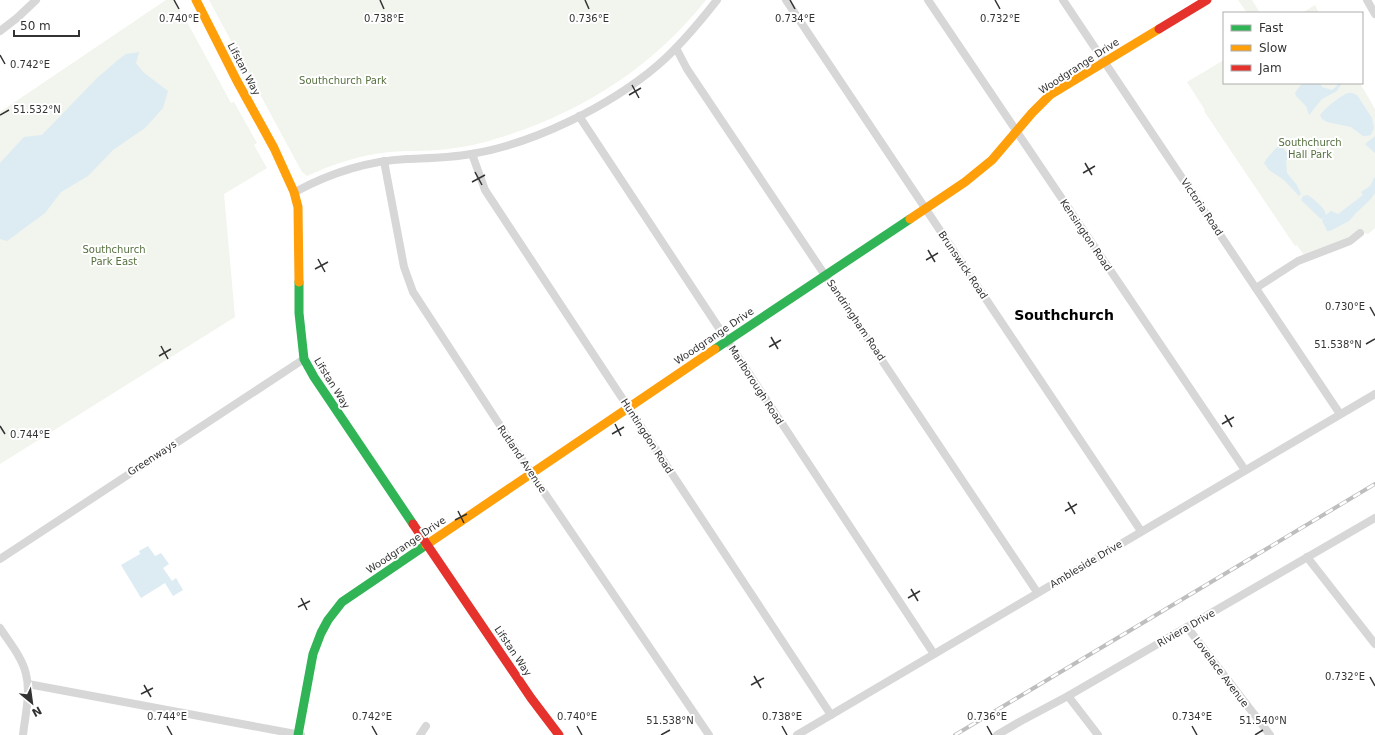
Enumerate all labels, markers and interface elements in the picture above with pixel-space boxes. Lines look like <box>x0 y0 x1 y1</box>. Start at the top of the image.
scale bar <box>14 12 79 38</box>
legend <box>1223 12 1363 84</box>
text: 0.740°E <box>159 13 199 24</box>
text: 0.738°E <box>364 13 404 24</box>
text: 0.736°E <box>569 13 609 24</box>
text: 0.734°E <box>775 13 815 24</box>
text: 0.732°E <box>980 13 1020 24</box>
text: 50 m <box>20 19 51 33</box>
text: Fast <box>1259 21 1283 35</box>
street label: Woodgrange Drive <box>1037 36 1121 96</box>
street label: Lifstan Way <box>226 41 262 97</box>
text: Slow <box>1259 41 1287 55</box>
text: 0.742°E <box>10 59 50 70</box>
text: Jam <box>1258 61 1282 75</box>
park label: Southchurch Park <box>299 75 387 86</box>
text: 51.532°N <box>13 104 61 115</box>
park label: Southchurch Hall Park <box>1279 137 1341 160</box>
street label: Victoria Road <box>1179 176 1225 238</box>
street label: Kensington Road <box>1058 197 1114 273</box>
street label: Brunswick Road <box>936 229 990 301</box>
park label: Southchurch Park East <box>83 244 145 267</box>
street label: Sandringham Road <box>825 277 887 363</box>
text: 0.730°E <box>1325 301 1365 312</box>
street label: Woodgrange Drive <box>672 305 756 367</box>
district label: Southchurch <box>1014 307 1114 323</box>
text: 51.538°N <box>1314 339 1362 350</box>
street label: Marlborough Road <box>726 344 786 426</box>
street label: Lifstan Way <box>312 356 352 411</box>
street label: Huntingdon Road <box>619 397 675 475</box>
street label: Rutland Avenue <box>495 423 549 495</box>
text: 0.744°E <box>10 429 50 440</box>
street label: Greenways <box>126 438 178 478</box>
street label: Woodgrange Drive <box>364 514 448 576</box>
street label: Ambleside Drive <box>1048 538 1124 590</box>
street label: Riviera Drive <box>1155 607 1217 649</box>
street label: Lifstan Way <box>492 624 534 678</box>
street label: Lovelace Avenue <box>1191 635 1251 709</box>
text: 0.732°E <box>1325 671 1365 682</box>
north arrow <box>12 683 52 723</box>
text: N <box>29 703 44 719</box>
text: 0.744°E <box>147 711 187 722</box>
text: 0.742°E <box>352 711 392 722</box>
text: 0.740°E <box>557 711 597 722</box>
text: 0.738°E <box>762 711 802 722</box>
text: 0.736°E <box>967 711 1007 722</box>
text: 0.734°E <box>1172 711 1212 722</box>
text: 51.538°N <box>646 715 694 726</box>
text: 51.540°N <box>1239 715 1287 726</box>

